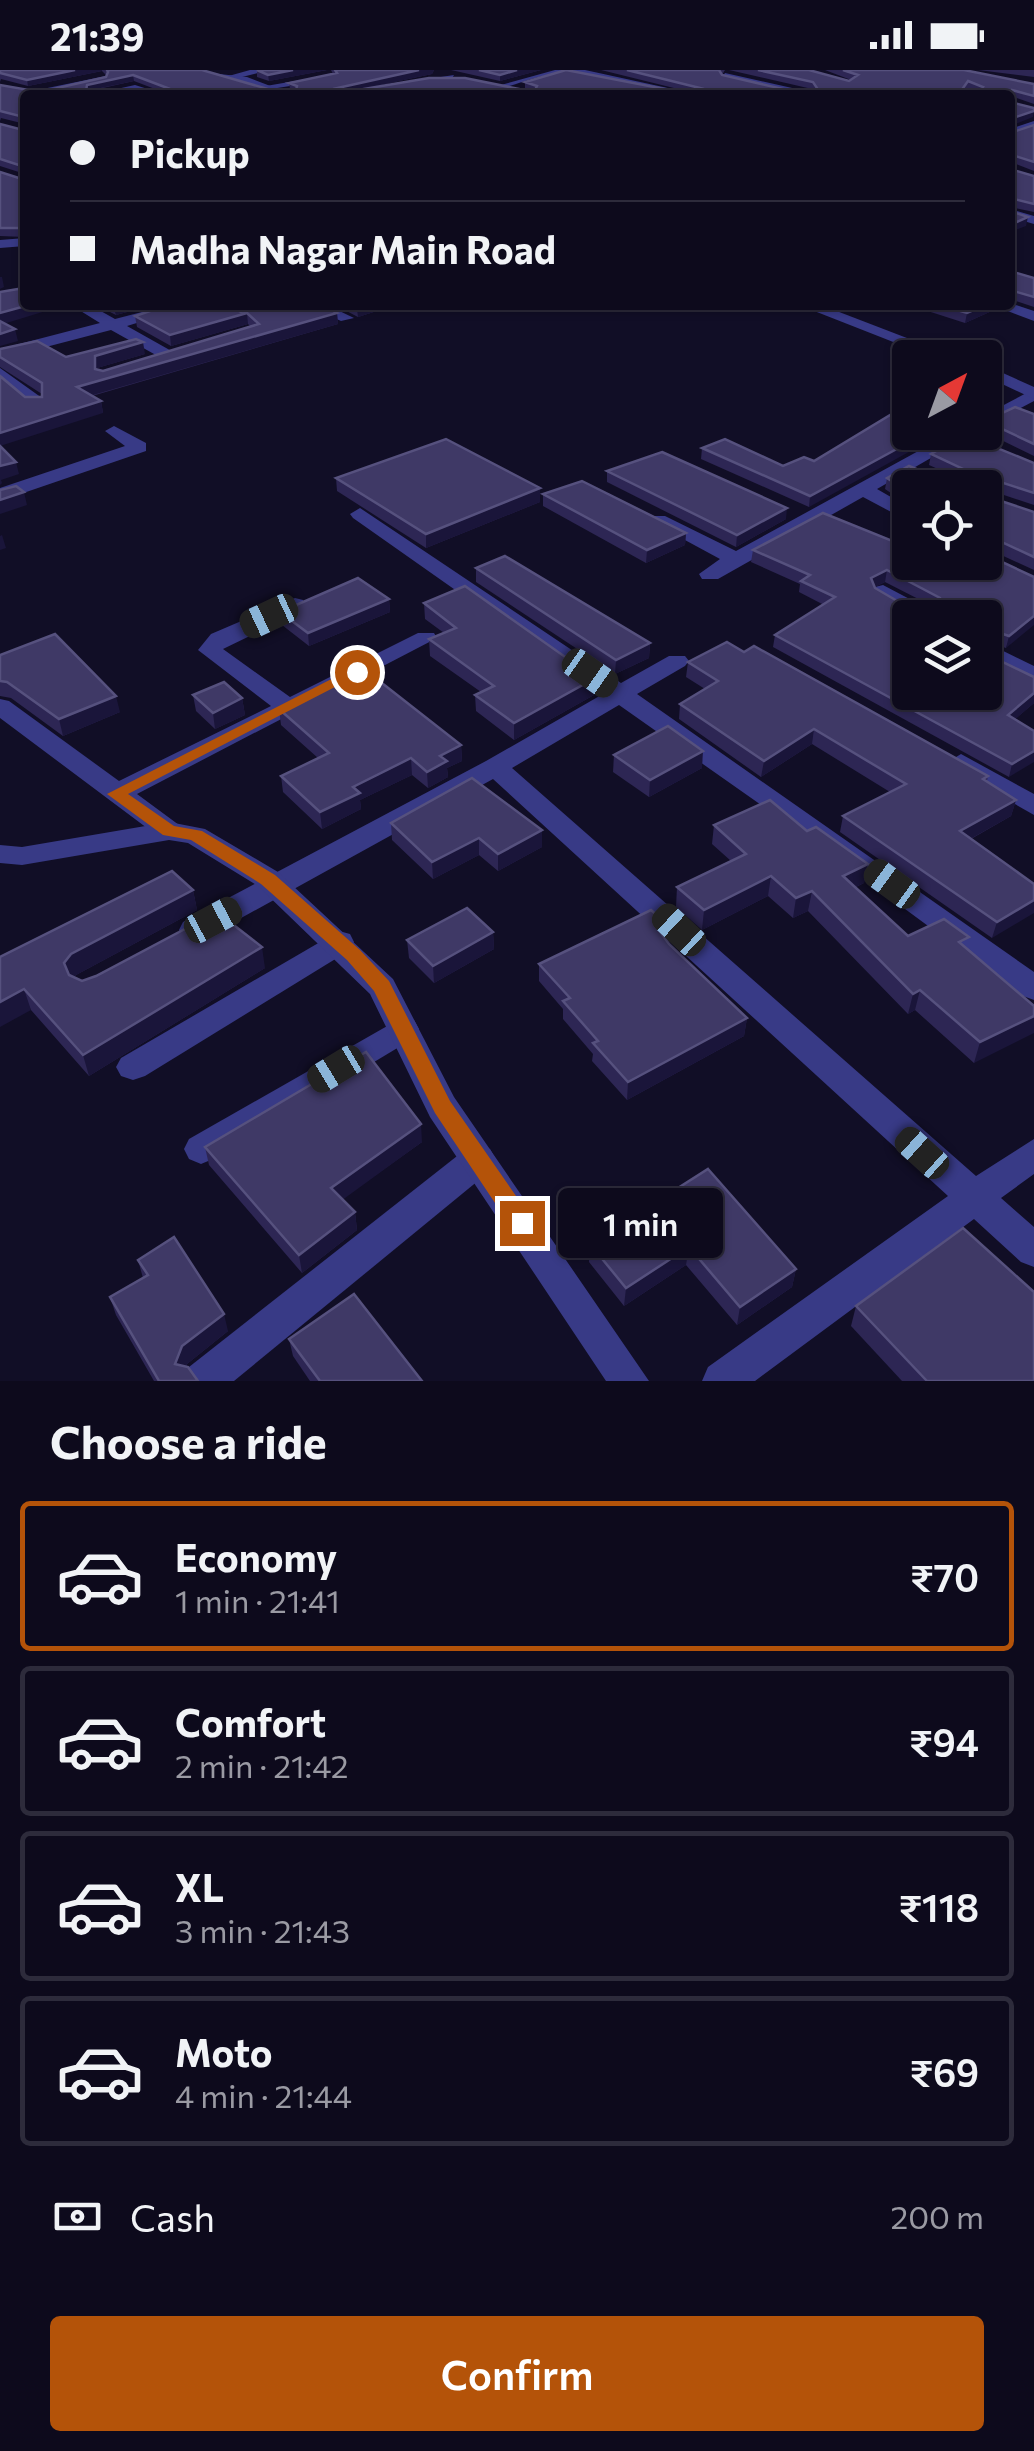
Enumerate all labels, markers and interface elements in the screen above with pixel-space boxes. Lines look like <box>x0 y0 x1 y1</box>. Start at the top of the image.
text: 21:39 <box>50 12 144 59</box>
text: Pickup <box>130 129 250 176</box>
text: Madha Nagar Main Road <box>130 225 556 272</box>
north arrow <box>892 340 1002 450</box>
map controls <box>892 340 1002 710</box>
button: locate <box>892 470 1002 580</box>
car <box>235 590 303 642</box>
button: layers <box>892 600 1002 710</box>
car <box>557 644 623 702</box>
route start <box>335 650 380 695</box>
car <box>859 854 925 914</box>
car <box>179 893 247 947</box>
car <box>647 899 711 961</box>
car <box>303 1041 369 1097</box>
car <box>890 1122 954 1184</box>
callout: 1 min <box>557 1188 722 1258</box>
route end <box>500 1201 545 1246</box>
text: 1 min <box>603 1203 678 1243</box>
text: Choose a ride <box>50 1413 327 1468</box>
icon: car <box>55 1531 145 1621</box>
text: Economy <box>175 1533 337 1580</box>
text: ₹70 <box>910 1553 979 1600</box>
text: 1 min · 21:41 <box>175 1580 340 1620</box>
icon: car <box>55 1696 145 1786</box>
text: Comfort <box>175 1698 326 1745</box>
text: ₹94 <box>909 1718 979 1765</box>
text: 2 min · 21:42 <box>175 1745 349 1785</box>
icon: car <box>55 1861 145 1951</box>
text: XL <box>175 1863 224 1910</box>
text: ₹118 <box>899 1883 979 1930</box>
text: 3 min · 21:43 <box>175 1910 350 1950</box>
icon: car <box>55 2026 145 2116</box>
text: Moto <box>175 2028 273 2075</box>
text: ₹69 <box>910 2048 979 2095</box>
text: 4 min · 21:44 <box>175 2075 352 2115</box>
icon: cash <box>50 2189 105 2244</box>
text: Cash <box>130 2193 215 2240</box>
text: 200 m <box>891 2196 984 2236</box>
button: Confirm <box>50 2316 984 2431</box>

